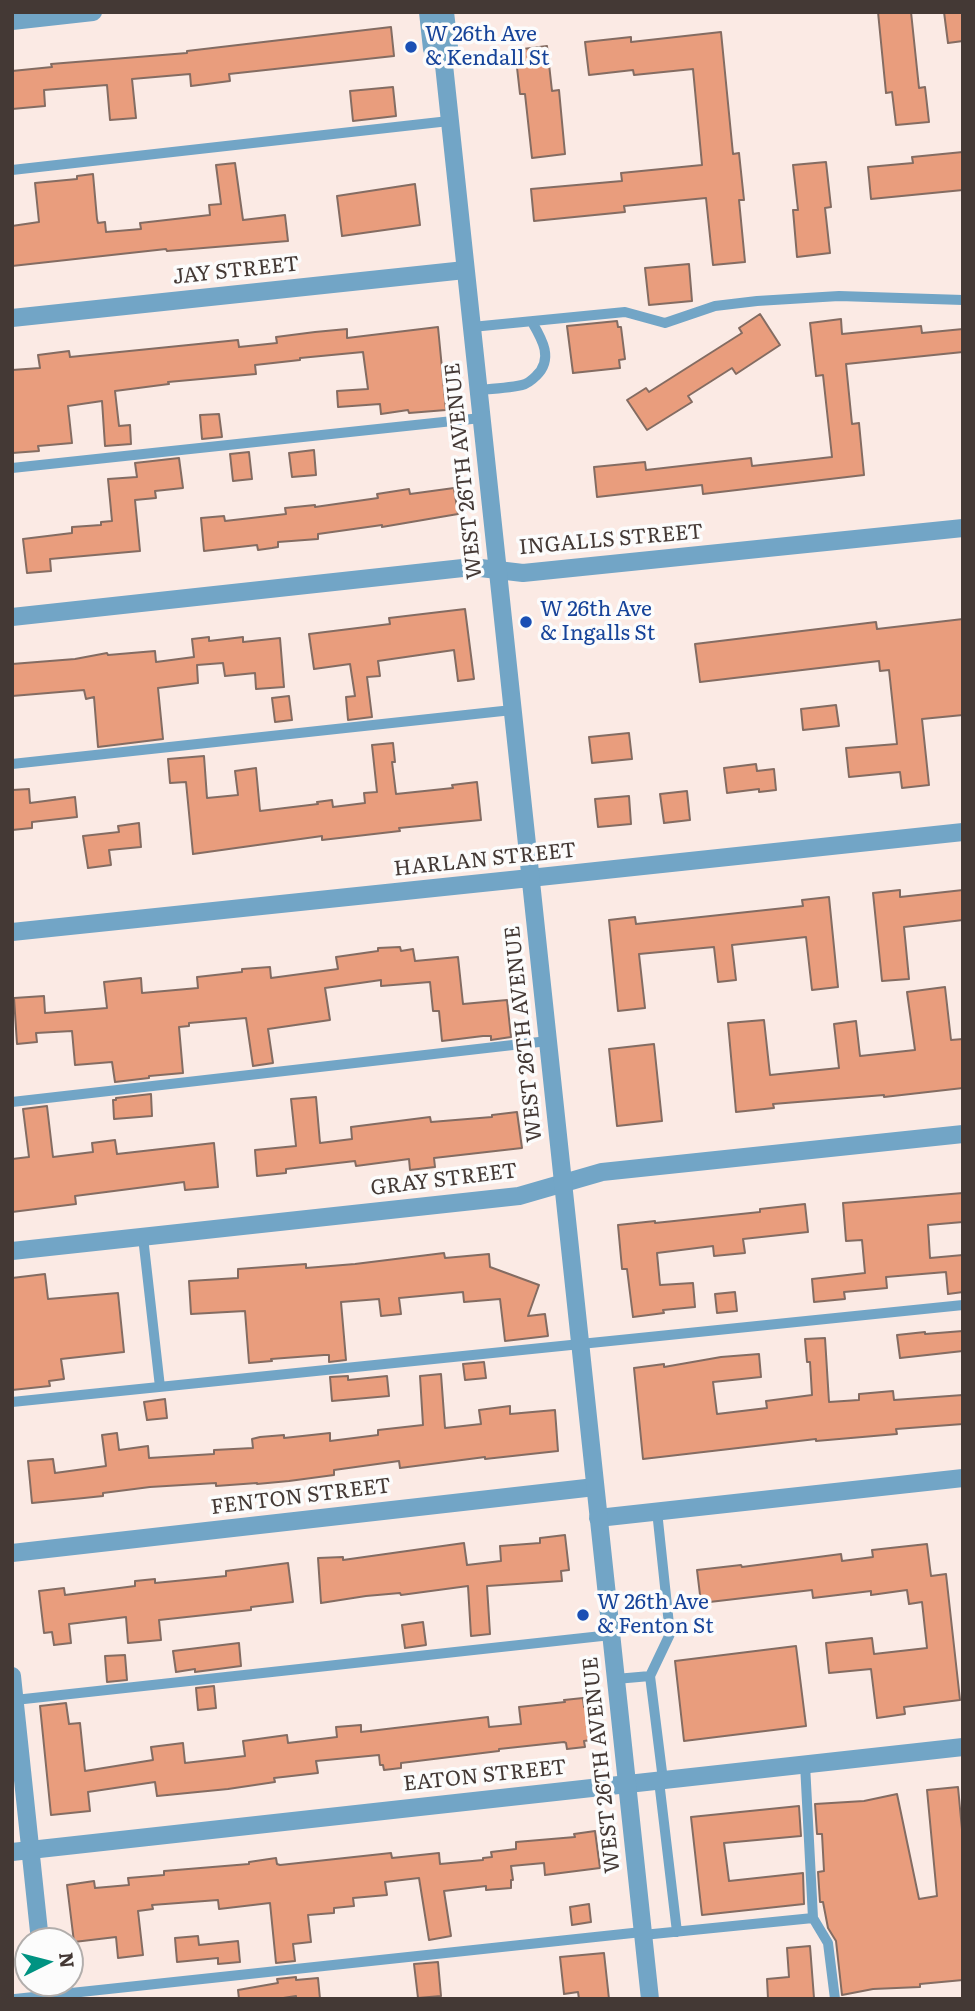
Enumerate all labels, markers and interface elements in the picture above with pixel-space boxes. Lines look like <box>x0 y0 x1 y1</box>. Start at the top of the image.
place label: W 26th Ave & Kendall St <box>425 22 549 72</box>
marker: W 26th Ave & Kendall St <box>403 39 419 55</box>
street label: JAY STREET <box>171 252 301 290</box>
street label: WEST 26TH AVENUE <box>440 362 488 580</box>
street label: INGALLS STREET <box>518 519 704 561</box>
place label: W 26th Ave & Ingalls St <box>540 597 655 647</box>
marker: W 26th Ave & Ingalls St <box>518 614 534 630</box>
street label: HARLAN STREET <box>393 838 577 882</box>
street label: WEST 26TH AVENUE <box>500 925 548 1143</box>
street label: GRAY STREET <box>369 1158 519 1202</box>
street label: FENTON STREET <box>209 1473 393 1521</box>
place label: W 26th Ave & Fenton St <box>597 1590 714 1640</box>
marker: W 26th Ave & Fenton St <box>575 1607 591 1623</box>
street label: WEST 26TH AVENUE <box>578 1656 626 1874</box>
street label: EATON STREET <box>402 1755 568 1797</box>
north arrow <box>14 1927 84 1997</box>
text: N <box>53 1951 83 1969</box>

